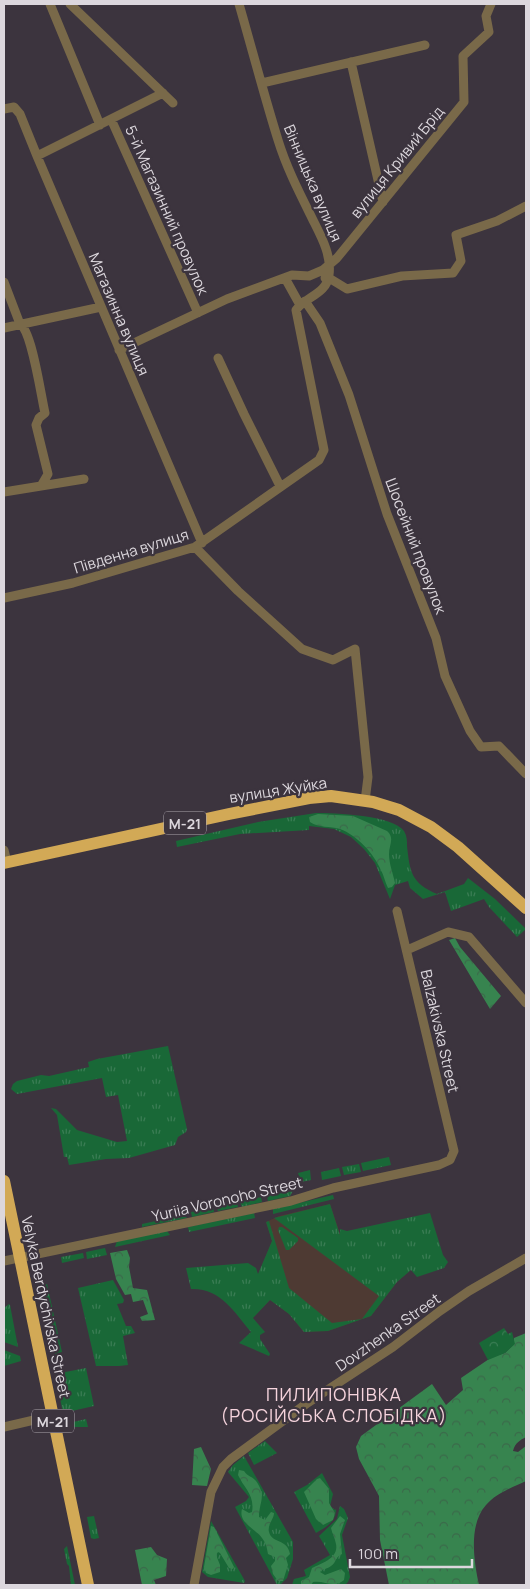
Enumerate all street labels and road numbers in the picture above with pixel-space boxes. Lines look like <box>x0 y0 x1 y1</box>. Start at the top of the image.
street label: вулиця Кривий Брід <box>345 102 449 222</box>
street label: Вінницька вулиця <box>279 121 347 245</box>
street label: 5-й Магазинний провулок <box>120 122 214 298</box>
street label: Магазинна вулиця <box>84 249 154 379</box>
street label: Шосейний провулок <box>380 475 452 617</box>
street label: Південна вулиця <box>71 524 191 578</box>
street label: вулиця Жуйка <box>228 772 328 808</box>
road number: М-21 <box>164 811 206 834</box>
street label: Balzakivska Street <box>416 967 464 1095</box>
street label: Yuriia Voronoho Street <box>150 1171 304 1227</box>
street label: Velyka Berdychivska Street <box>16 1214 76 1400</box>
street label: Dovzhenka Street <box>331 1288 445 1376</box>
road number: М-21 <box>32 1410 74 1432</box>

